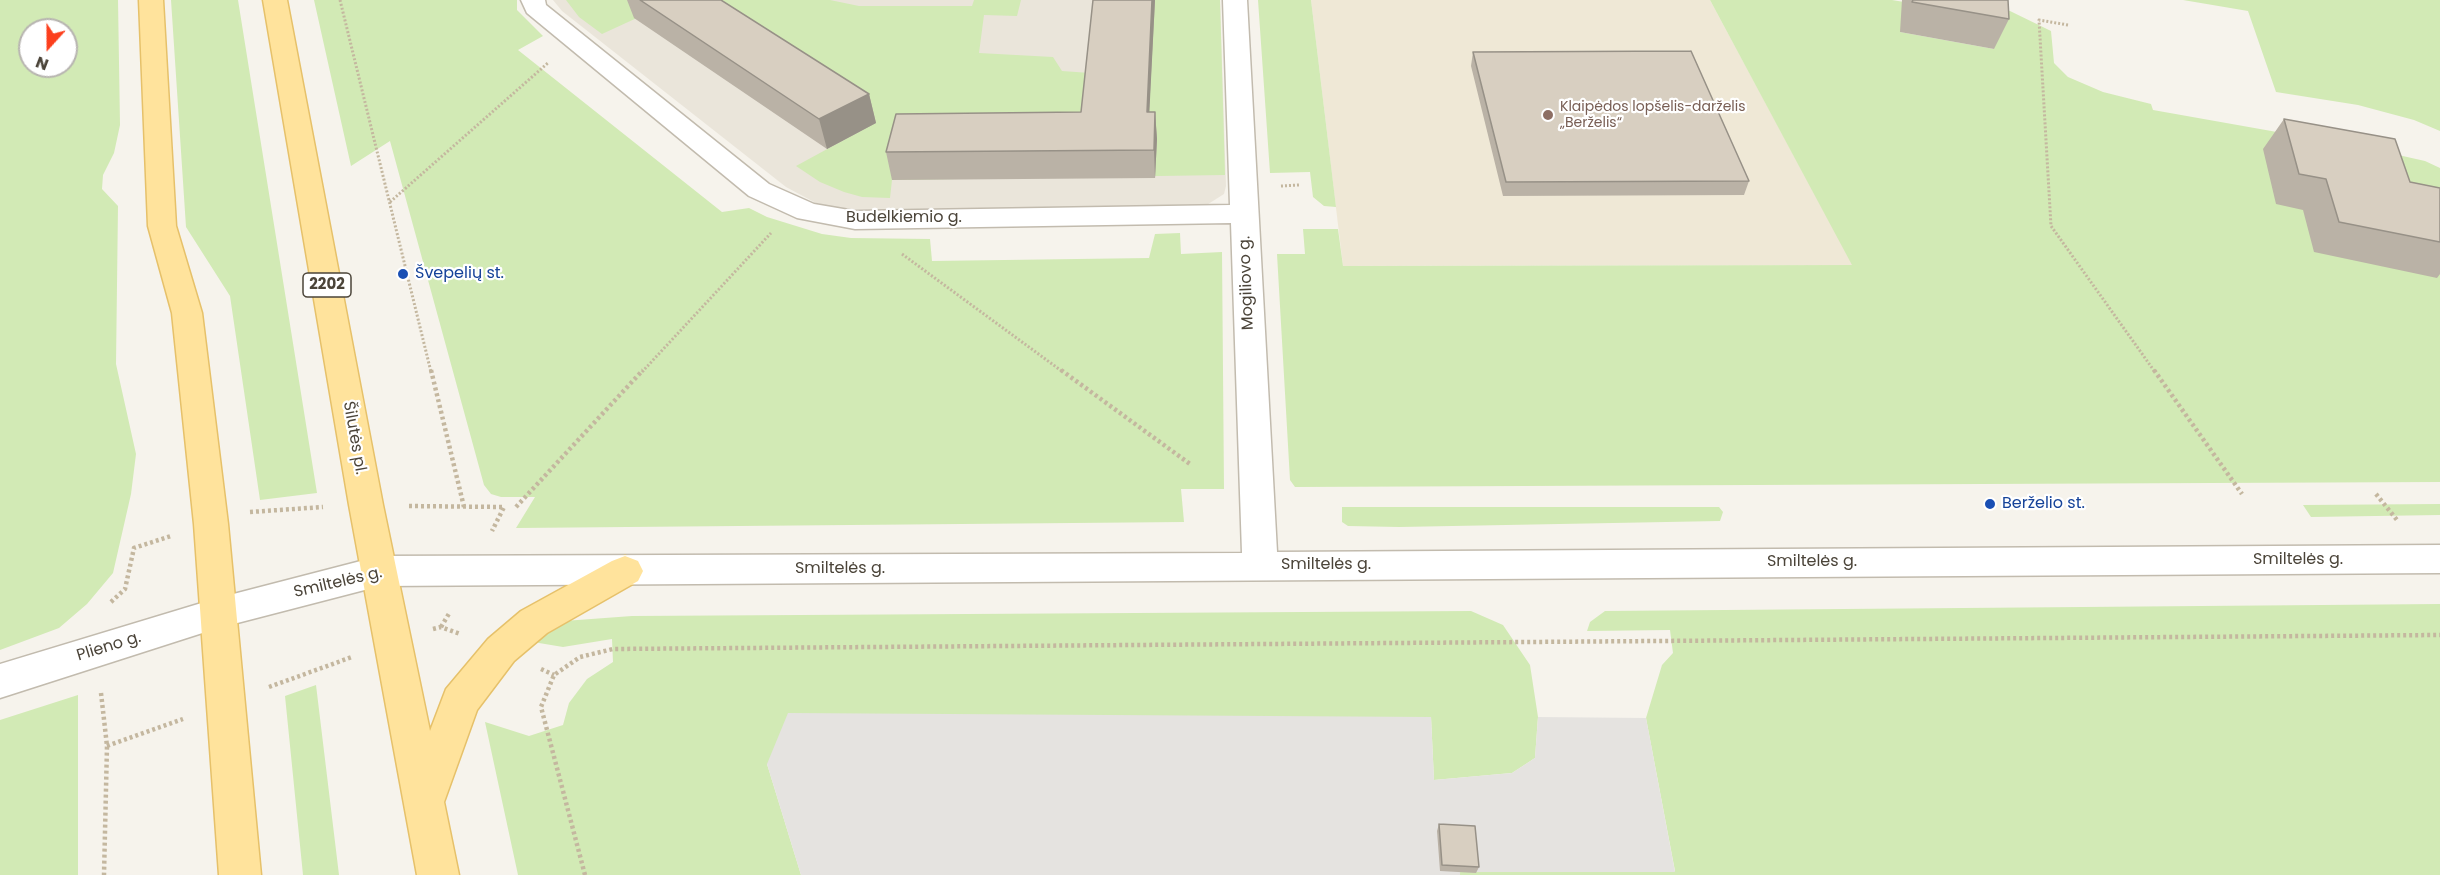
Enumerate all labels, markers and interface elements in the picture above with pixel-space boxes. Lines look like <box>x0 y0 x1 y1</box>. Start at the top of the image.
north arrow <box>18 18 78 78</box>
text: N <box>32 51 52 76</box>
place label: Klaipėdos lopšelis-darželis „Berželis“ <box>1560 99 1746 132</box>
marker: Klaipėdos lopšelis-darželis „Berželis“ <box>1541 108 1555 122</box>
street label: Budelkiemio g. <box>846 208 962 228</box>
street label: Mogiliovo g. <box>1236 235 1258 331</box>
place label: Švepelių st. <box>415 264 504 284</box>
marker: Švepelių st. <box>396 267 410 281</box>
road number: 2202 <box>303 273 351 297</box>
street label: Šilutės pl. <box>338 400 370 476</box>
place label: Berželio st. <box>2002 494 2085 514</box>
marker: Berželio st. <box>1983 497 1997 511</box>
street label: Smiltelės g. <box>2253 550 2343 570</box>
street label: Smiltelės g. <box>1767 552 1857 572</box>
street label: Smiltelės g. <box>1281 555 1371 575</box>
street label: Smiltelės g. <box>795 559 885 579</box>
street label: Smiltelės g. <box>292 564 384 602</box>
street label: Plieno g. <box>75 628 143 666</box>

